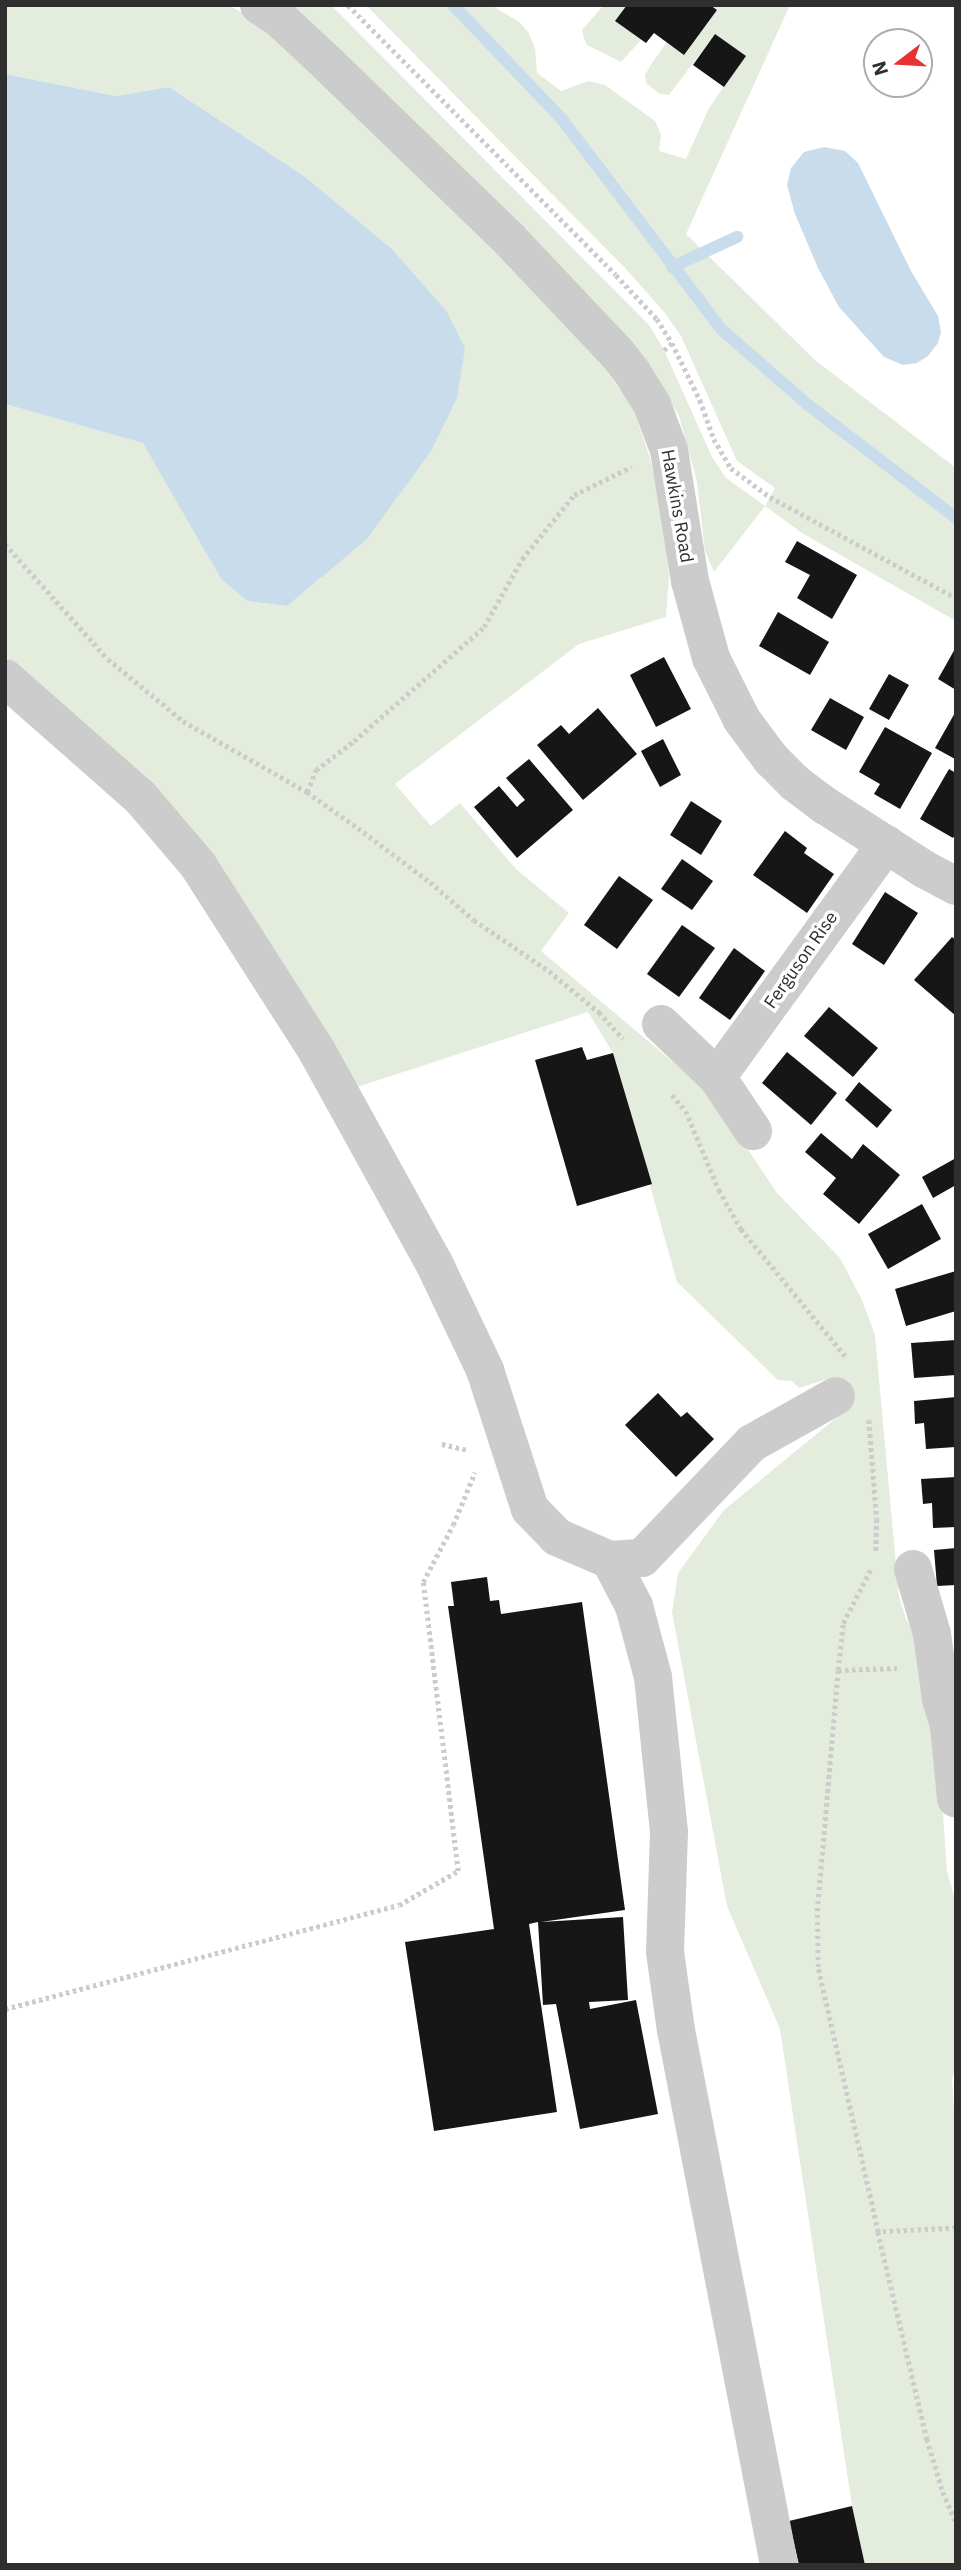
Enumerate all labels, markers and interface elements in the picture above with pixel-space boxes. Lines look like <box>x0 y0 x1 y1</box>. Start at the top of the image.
north arrow <box>863 28 933 98</box>
text: N <box>866 58 893 79</box>
street label: Hawkins Road <box>656 448 698 564</box>
street label: Ferguson Rise <box>760 907 842 1013</box>

